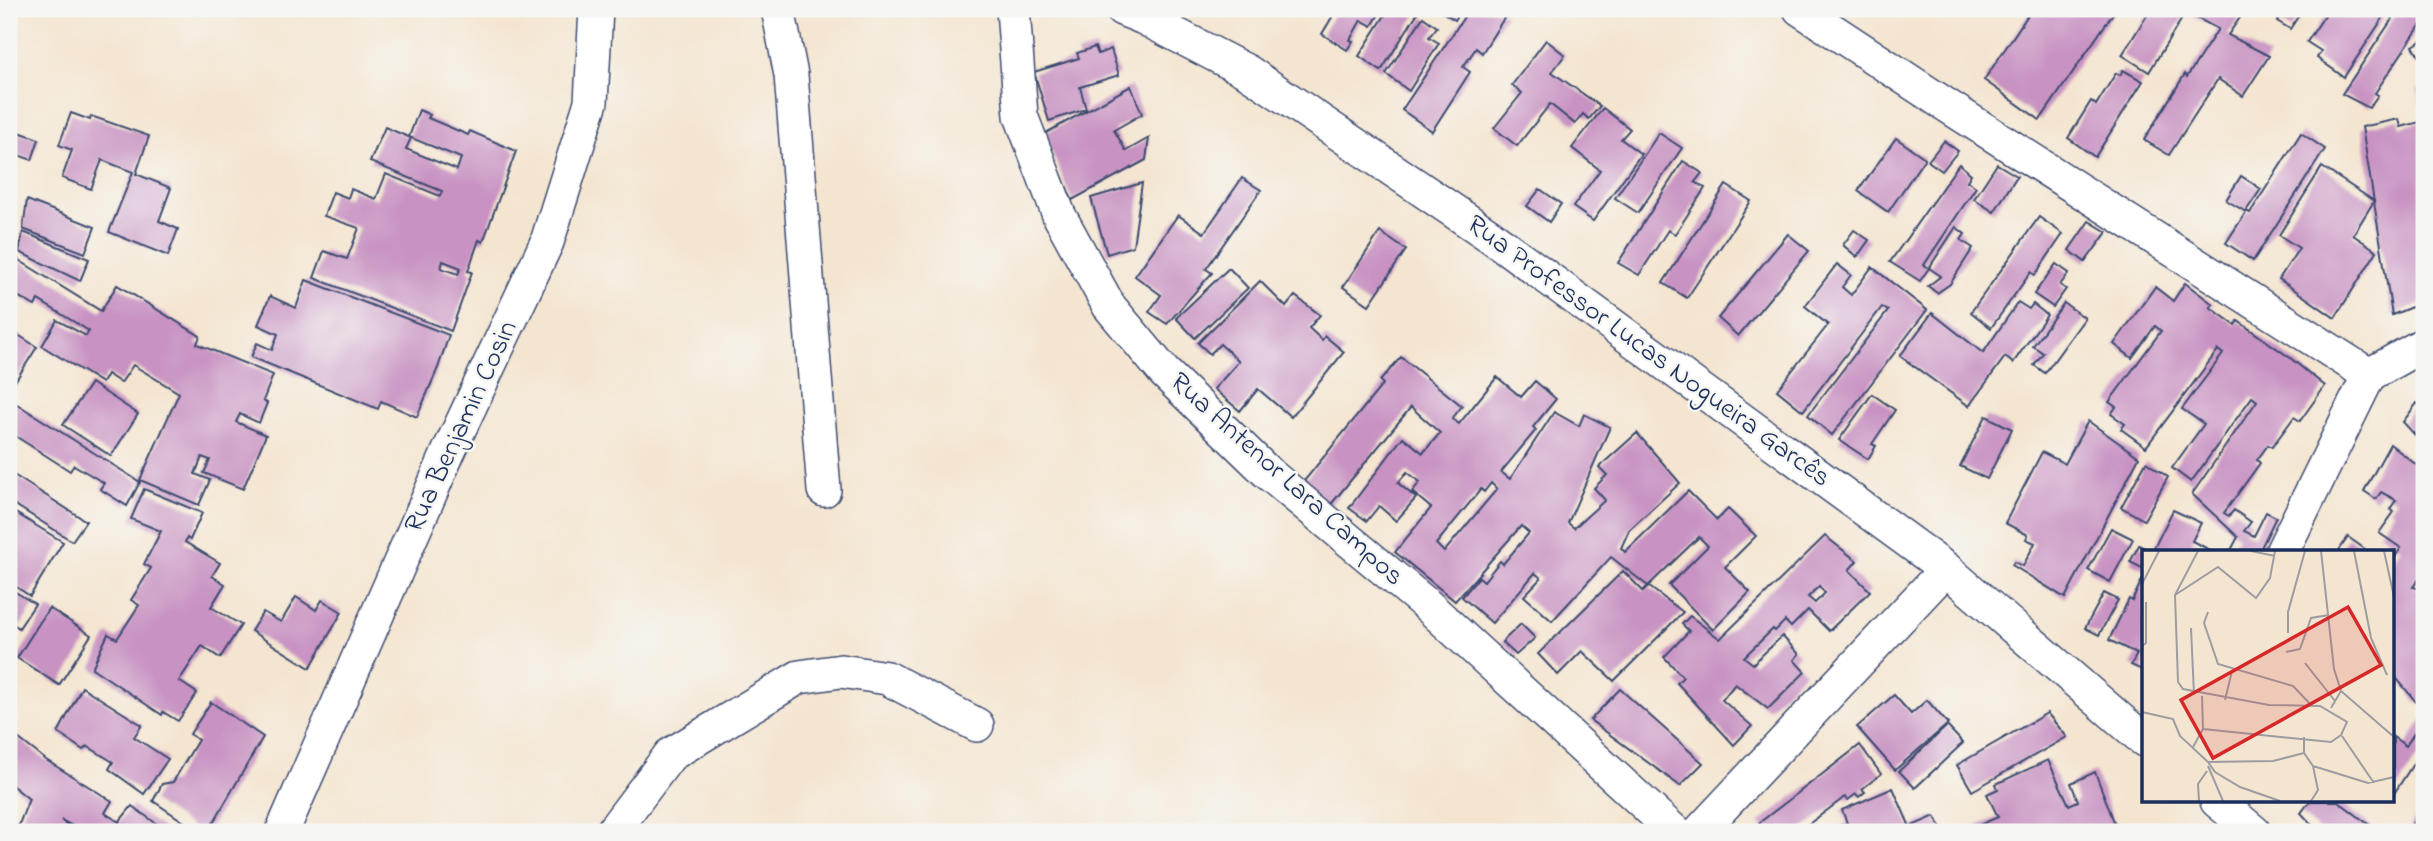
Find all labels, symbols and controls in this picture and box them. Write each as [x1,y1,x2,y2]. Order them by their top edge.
street label: Rua Professor Lucas Nogueira Garcês [1457,206,1839,498]
street label: Rua Benjamin Cosin [395,314,529,540]
street label: Rua Antenor Lara Campos [1160,363,1412,597]
inset map [2142,550,2394,802]

